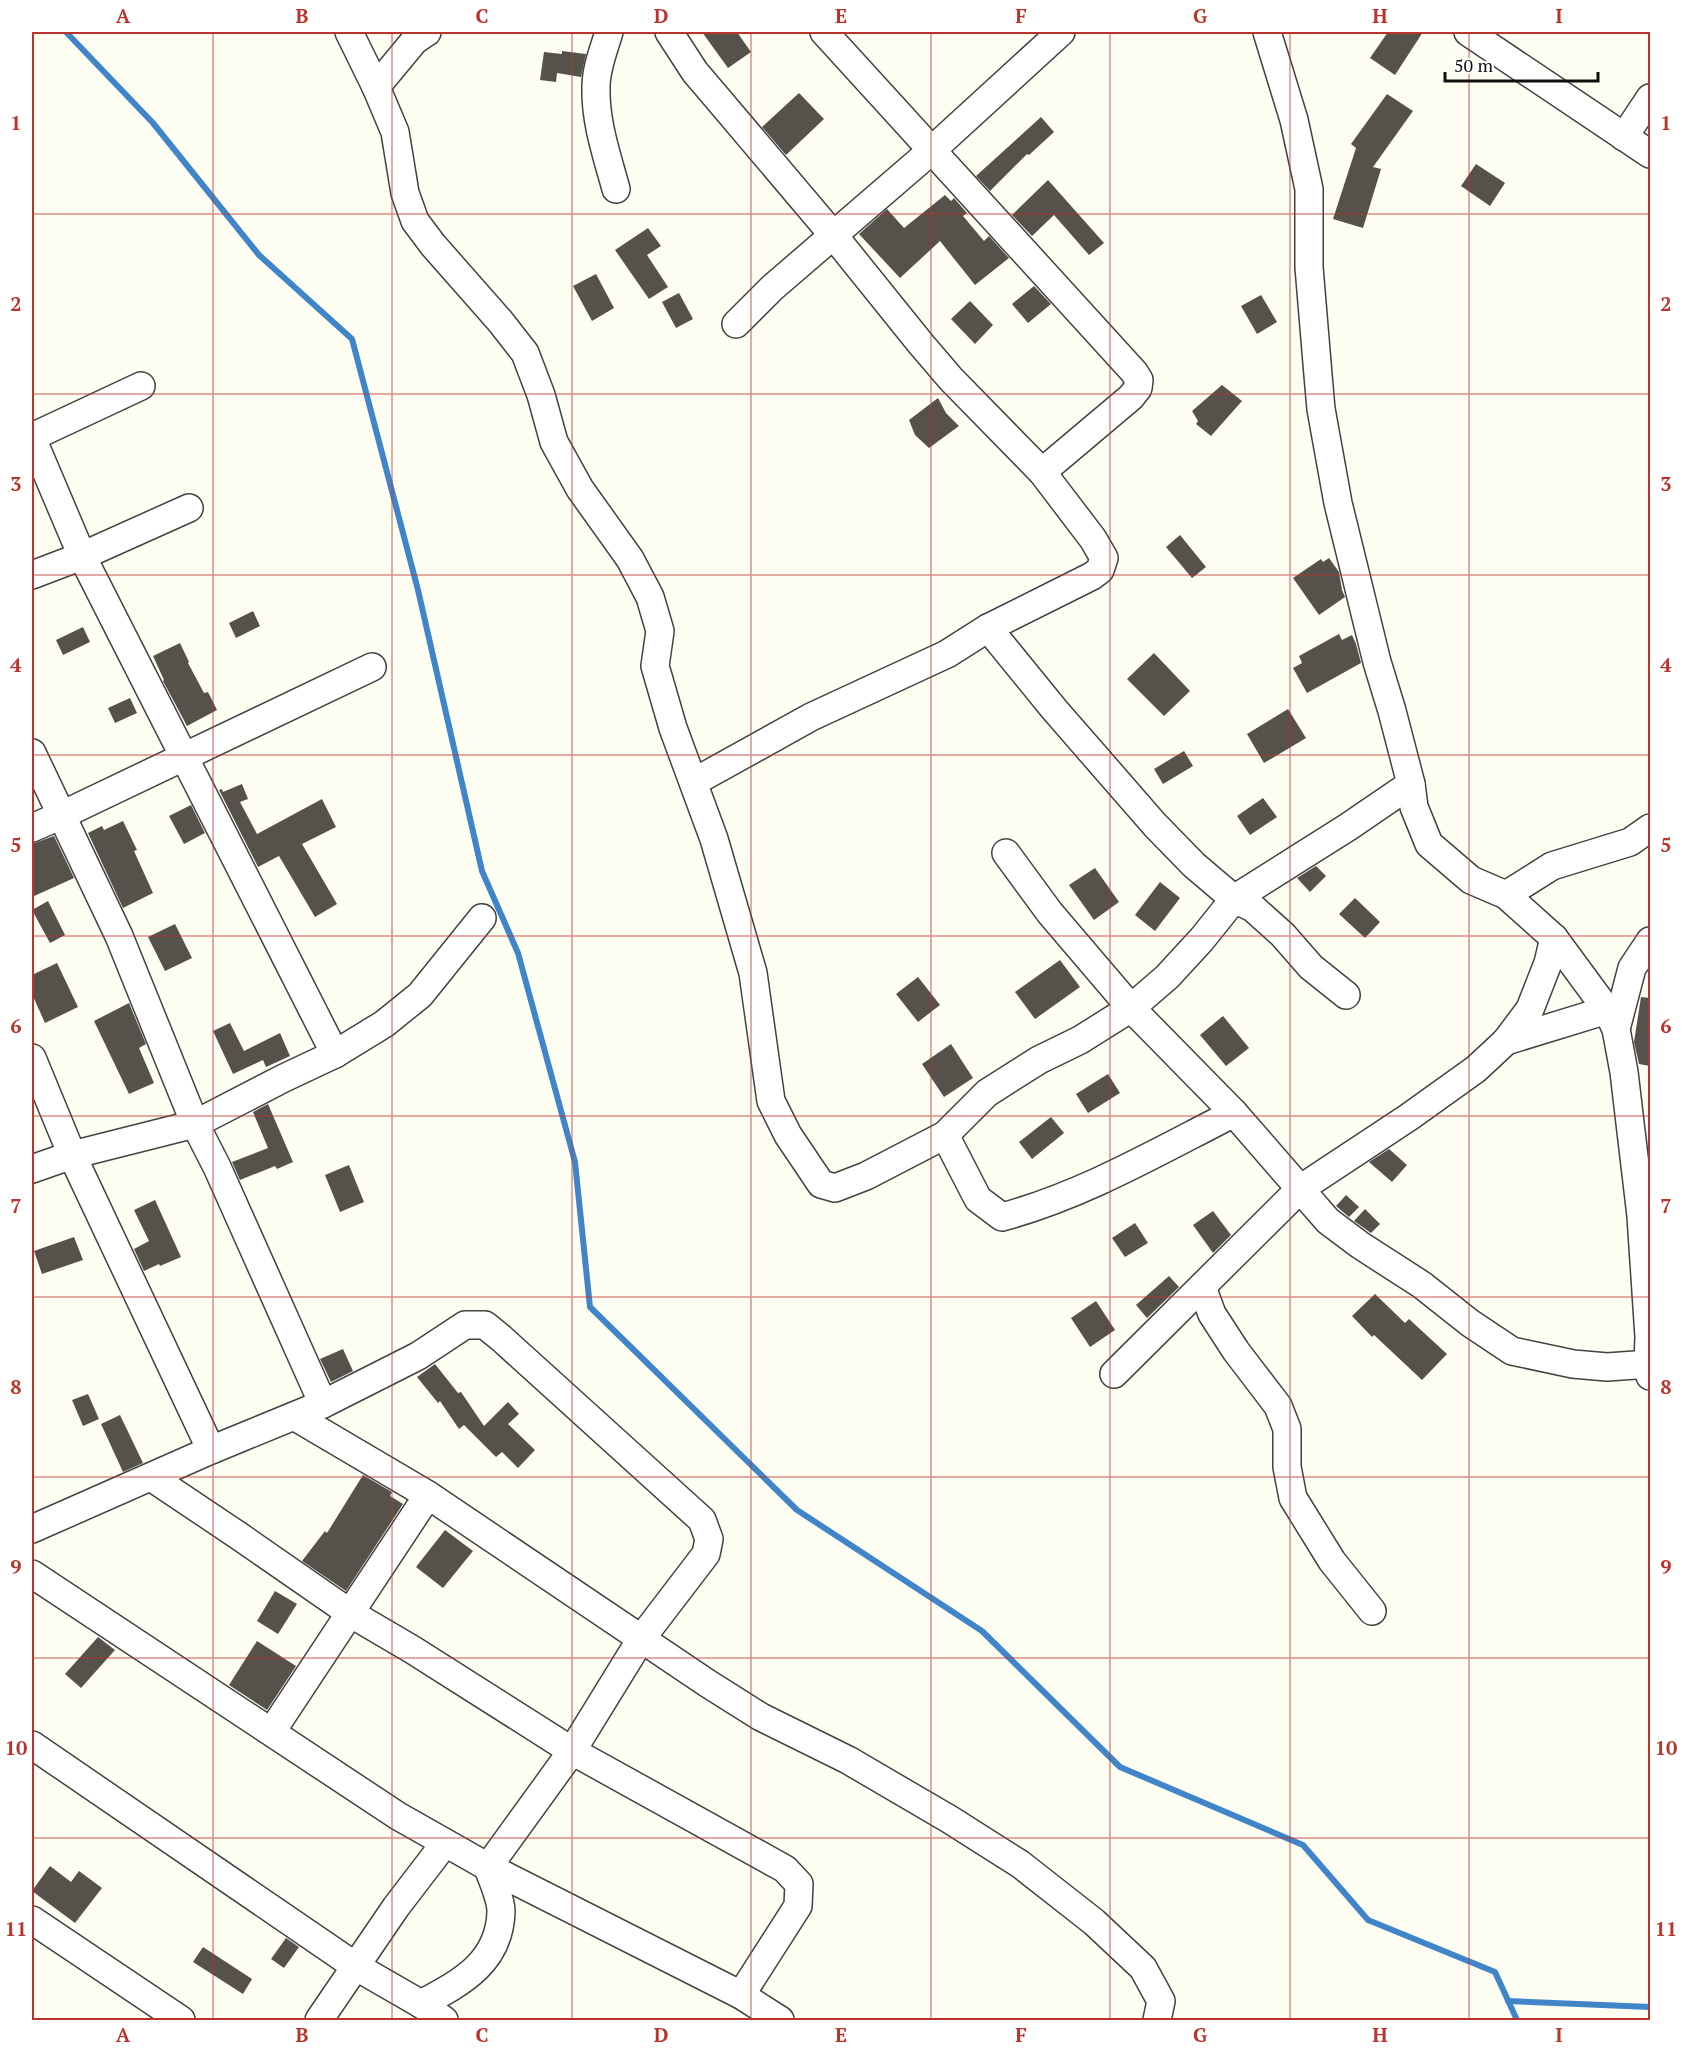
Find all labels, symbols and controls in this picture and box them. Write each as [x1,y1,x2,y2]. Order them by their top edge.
text: A [116,2,131,29]
text: B [296,2,309,29]
text: C [475,2,489,29]
text: D [654,2,668,29]
text: E [835,2,847,29]
text: F [1015,2,1027,29]
text: G [1193,2,1207,29]
text: H [1372,2,1388,29]
text: I [1555,2,1563,29]
scale bar [1445,45,1598,83]
text: 50 m [1454,53,1494,77]
text: 1 [10,109,22,136]
text: 1 [1660,109,1672,136]
text: 2 [10,290,22,317]
text: 2 [1660,290,1672,317]
text: 3 [10,470,22,497]
text: 3 [1660,470,1672,497]
text: 4 [10,651,22,678]
text: 4 [1660,651,1672,678]
text: 5 [10,831,22,858]
text: 5 [1660,831,1672,858]
text: 6 [10,1012,22,1039]
text: 6 [1660,1012,1672,1039]
text: 7 [10,1192,22,1219]
text: 7 [1660,1192,1672,1219]
text: 8 [10,1373,22,1400]
text: 8 [1660,1373,1672,1400]
text: 9 [10,1553,22,1580]
text: 9 [1660,1553,1672,1580]
text: 10 [5,1734,27,1761]
text: 10 [1655,1734,1677,1761]
text: 11 [5,1915,27,1942]
text: 11 [1655,1915,1677,1942]
text: A [116,2021,131,2048]
text: B [296,2021,309,2048]
text: C [475,2021,489,2048]
text: D [654,2021,668,2048]
text: E [835,2021,847,2048]
text: F [1015,2021,1027,2048]
text: G [1193,2021,1207,2048]
text: H [1372,2021,1388,2048]
text: I [1555,2021,1563,2048]

